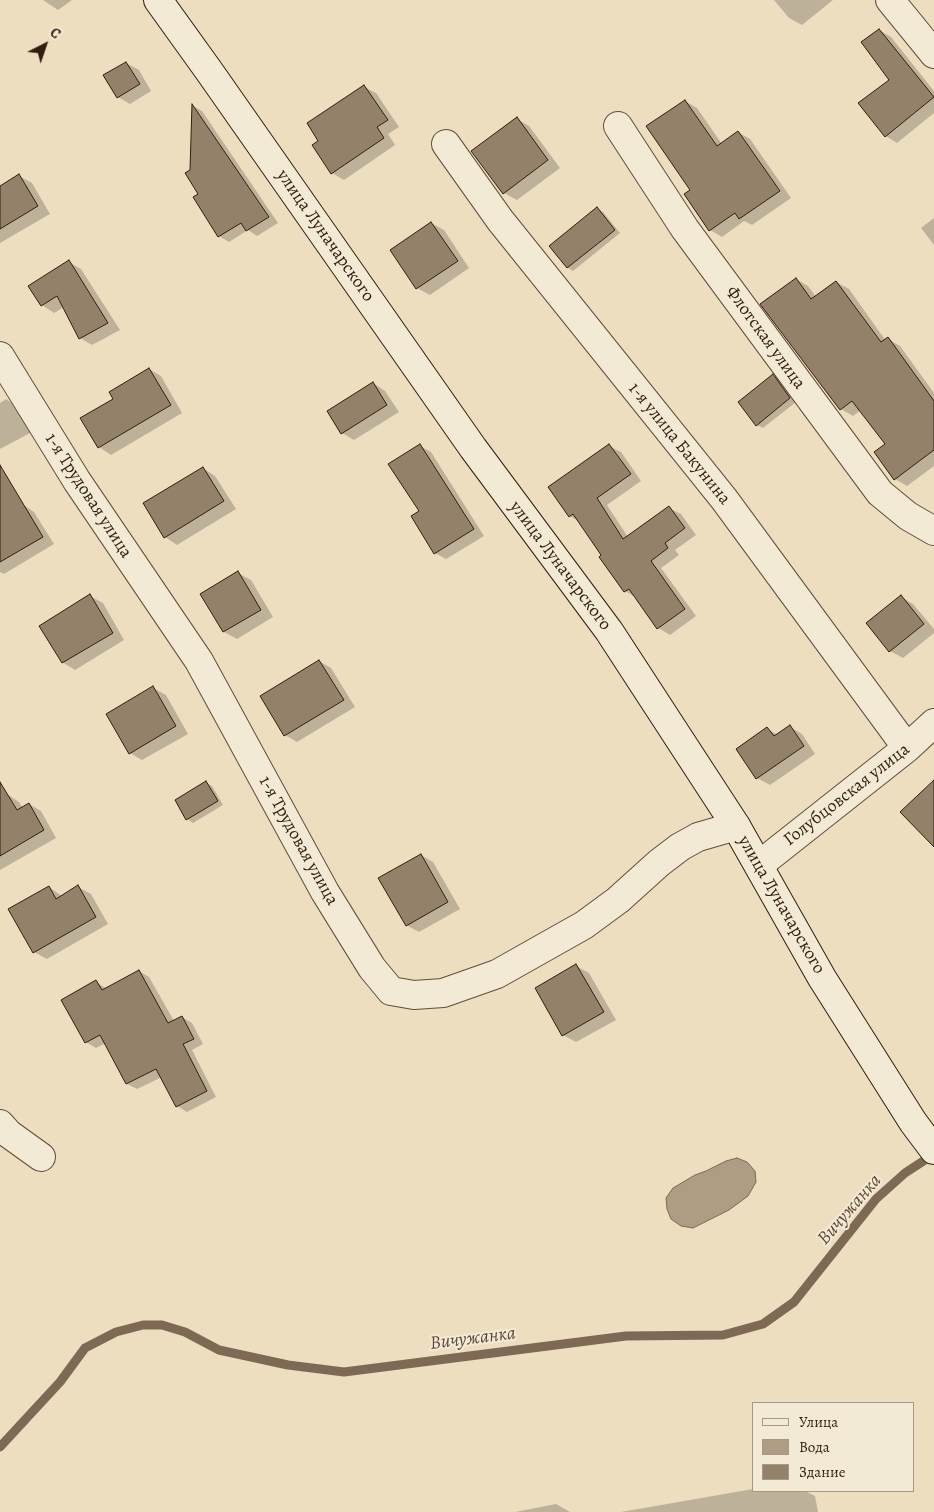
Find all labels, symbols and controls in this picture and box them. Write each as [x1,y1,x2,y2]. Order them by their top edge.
north arrow [20,20,70,70]
text: С [46,23,65,43]
street label: улица Луначарского [271,166,379,306]
street label: Флотская улица [720,282,810,394]
street label: 1-я улица Бакунина [623,379,735,509]
street label: 1-я Трудовая улица [40,430,136,562]
street label: улица Луначарского [504,497,616,635]
street label: Голубцовская улица [780,739,914,851]
street label: 1-я Трудовая улица [254,773,342,909]
street label: улица Луначарского [733,832,829,978]
water label: Вичужанка [813,1170,887,1250]
water label: Вичужанка [429,1322,517,1356]
legend [752,1402,914,1492]
text: Улица [799,1412,838,1432]
text: Вода [799,1437,830,1457]
text: Здание [799,1462,846,1482]

